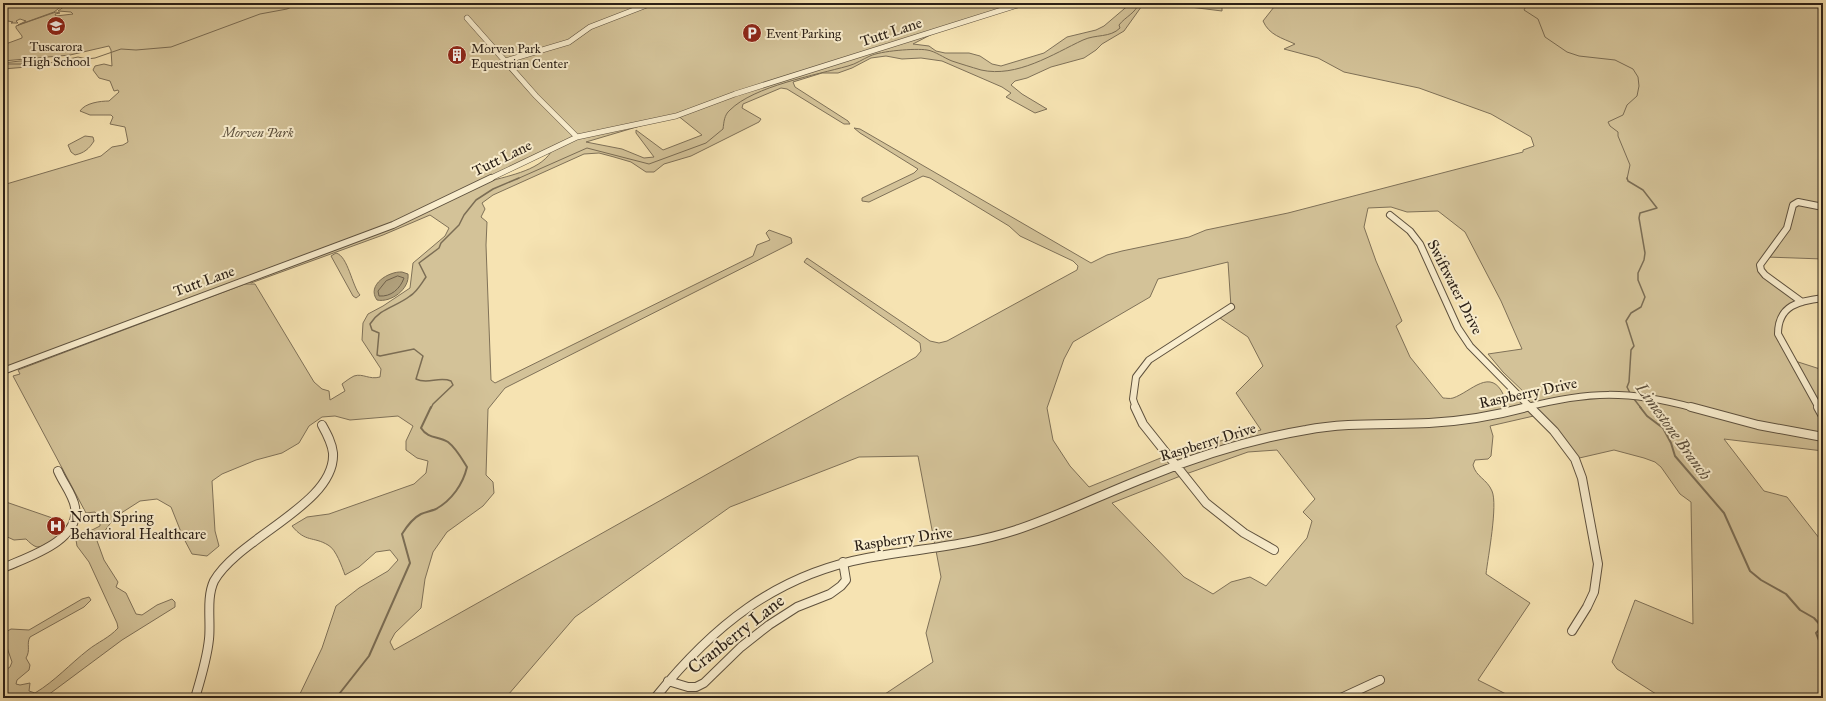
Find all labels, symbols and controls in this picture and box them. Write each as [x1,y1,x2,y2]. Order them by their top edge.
street label: Tutt Lane [858,14,924,50]
school or university icon: Tuscarora High School [45,15,67,37]
parking icon: Event Parking [741,22,763,44]
place label: Event Parking [766,26,842,42]
place label: Tuscarora High School [22,39,90,70]
place label: Morven Park Equestrian Center [471,41,568,72]
building icon: Morven Park Equestrian Center [446,44,468,66]
park label: Morven Park [220,125,294,141]
street label: Tutt Lane [469,136,535,180]
street label: Swiftwater Drive [1423,237,1487,337]
street label: Tutt Lane [171,262,237,300]
street label: Raspberry Drive [1477,374,1579,412]
water label: Limestone Branch [1632,378,1715,484]
street label: Raspberry Drive [1158,419,1258,465]
place label: North Spring Behavioral Healthcare [70,508,206,543]
hospital icon: North Spring Behavioral Healthcare [45,515,67,537]
street label: Raspberry Drive [852,523,954,555]
street label: Cranberry Lane [683,589,789,679]

